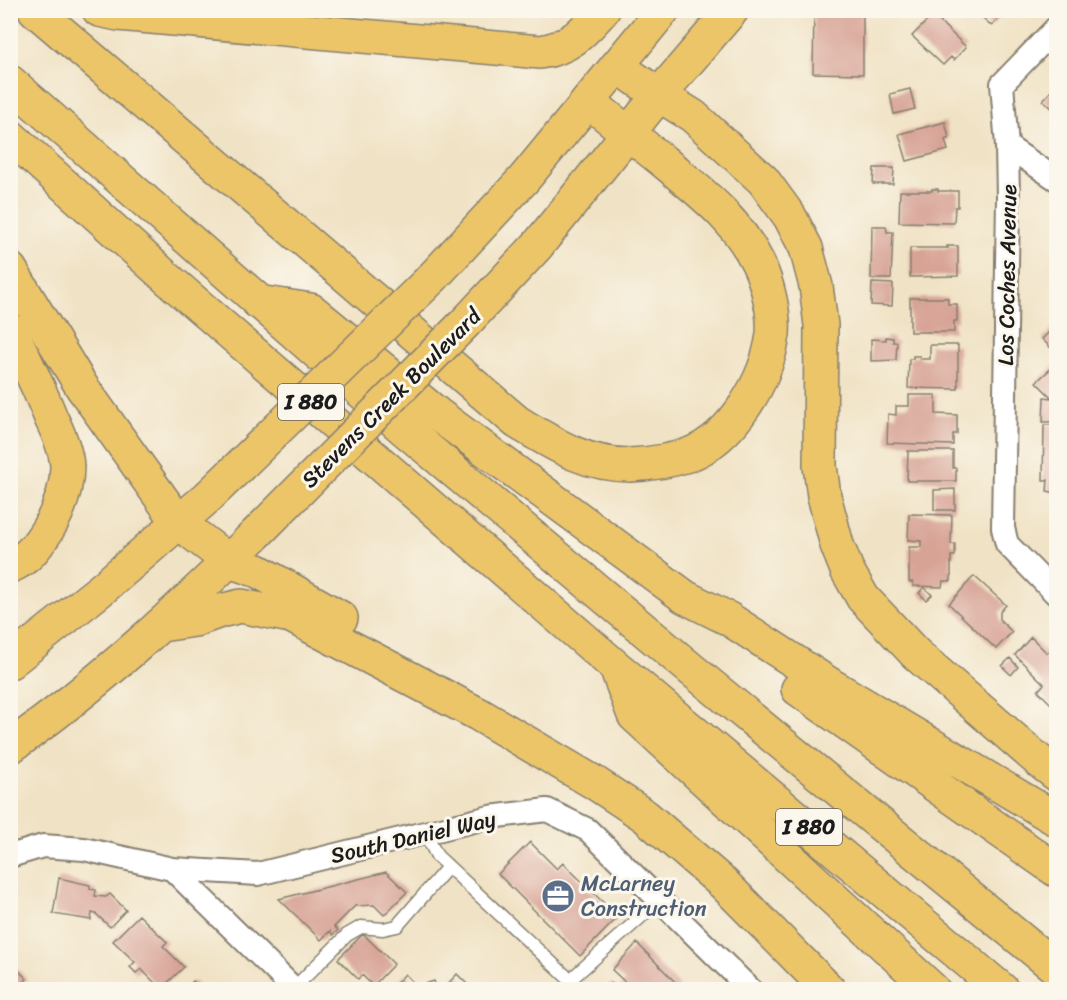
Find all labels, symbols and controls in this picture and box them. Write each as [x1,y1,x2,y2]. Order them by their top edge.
street label: Los Coches Avenue [986,184,1028,366]
street label: Stevens Creek Boulevard [291,297,492,498]
road number: I 880 [278,384,344,420]
street label: South Daniel Way [326,799,500,875]
road number: I 880 [776,809,842,845]
place label: McLarney Construction [581,864,707,928]
office icon: McLarney Construction [540,878,576,914]

